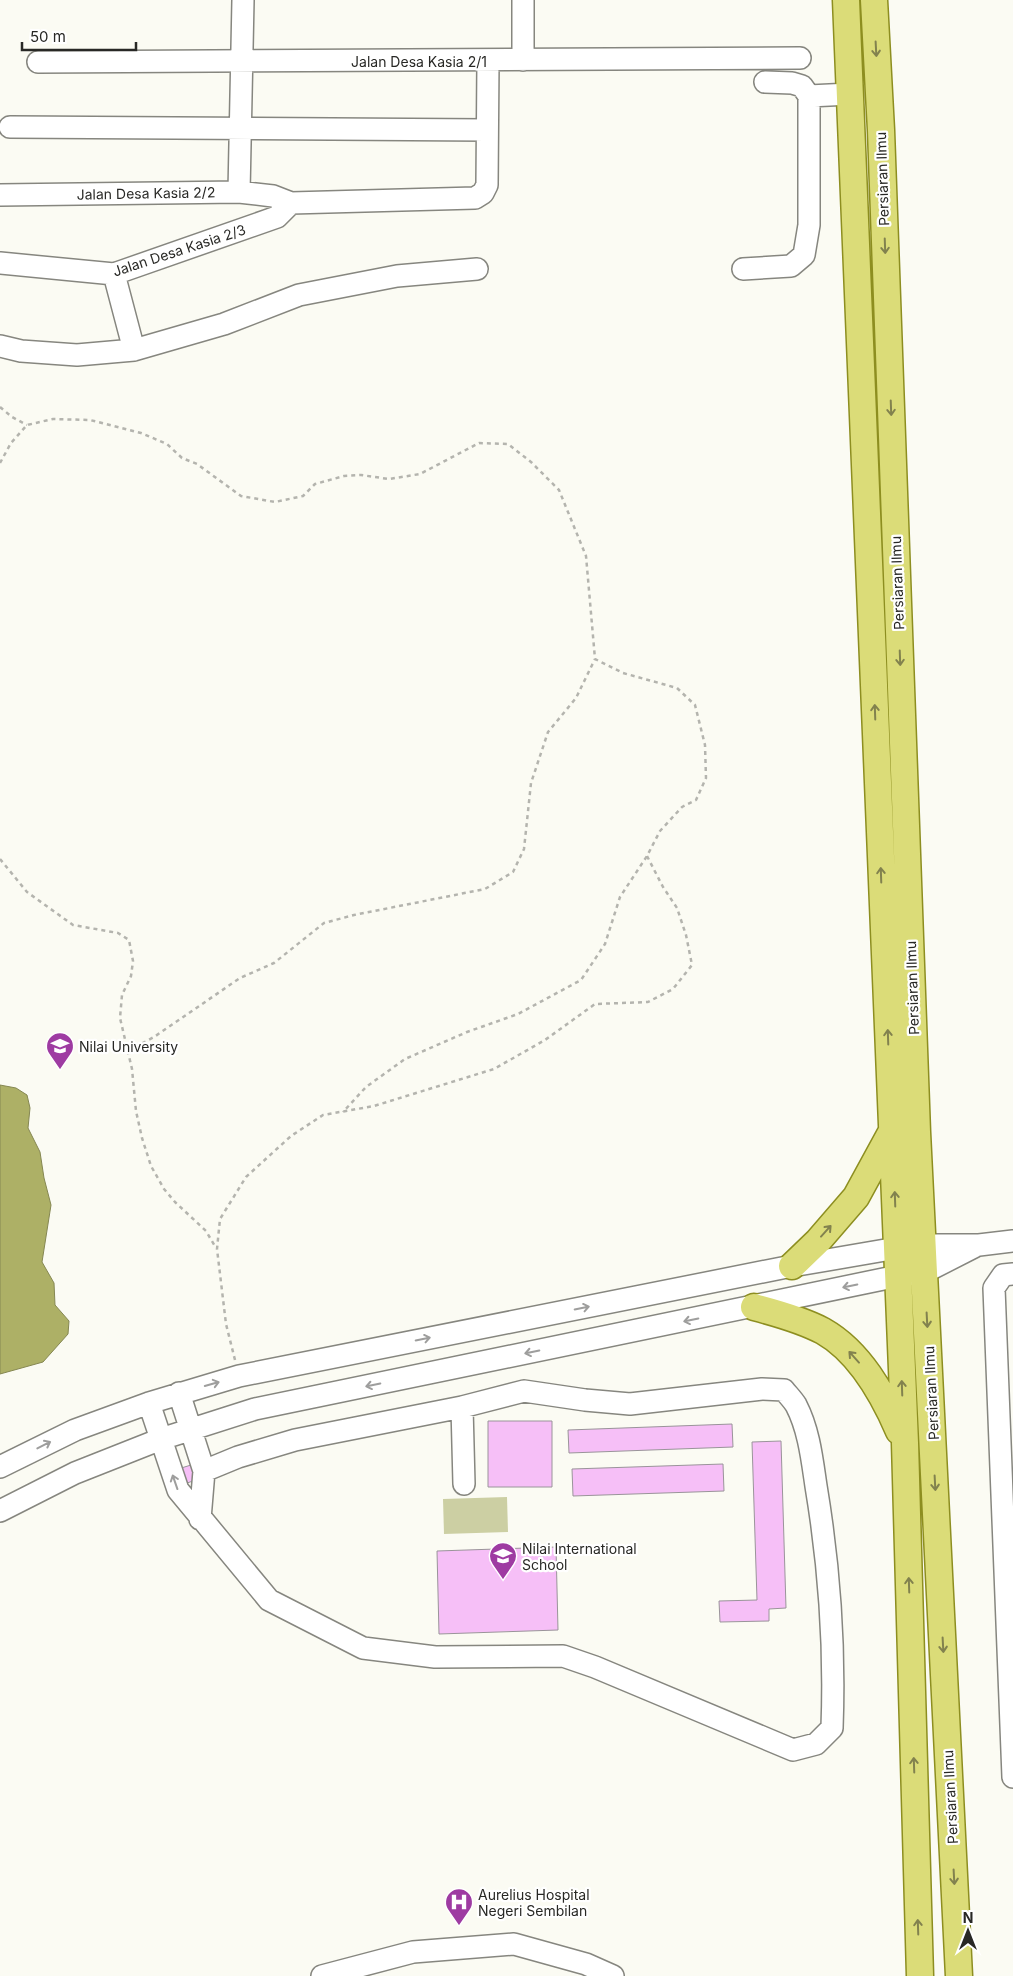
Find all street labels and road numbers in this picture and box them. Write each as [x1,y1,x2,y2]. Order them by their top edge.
street label: Jalan Desa Kasia 2/1 [351,53,487,70]
street label: Persiaran Ilmu [872,132,892,226]
street label: Jalan Desa Kasia 2/2 [76,183,216,203]
street label: Jalan Desa Kasia 2/3 [110,220,248,280]
street label: Persiaran Ilmu [887,536,907,630]
street label: Persiaran Ilmu [902,941,922,1035]
street label: Persiaran Ilmu [920,1346,942,1440]
street label: Persiaran Ilmu [939,1750,961,1844]

